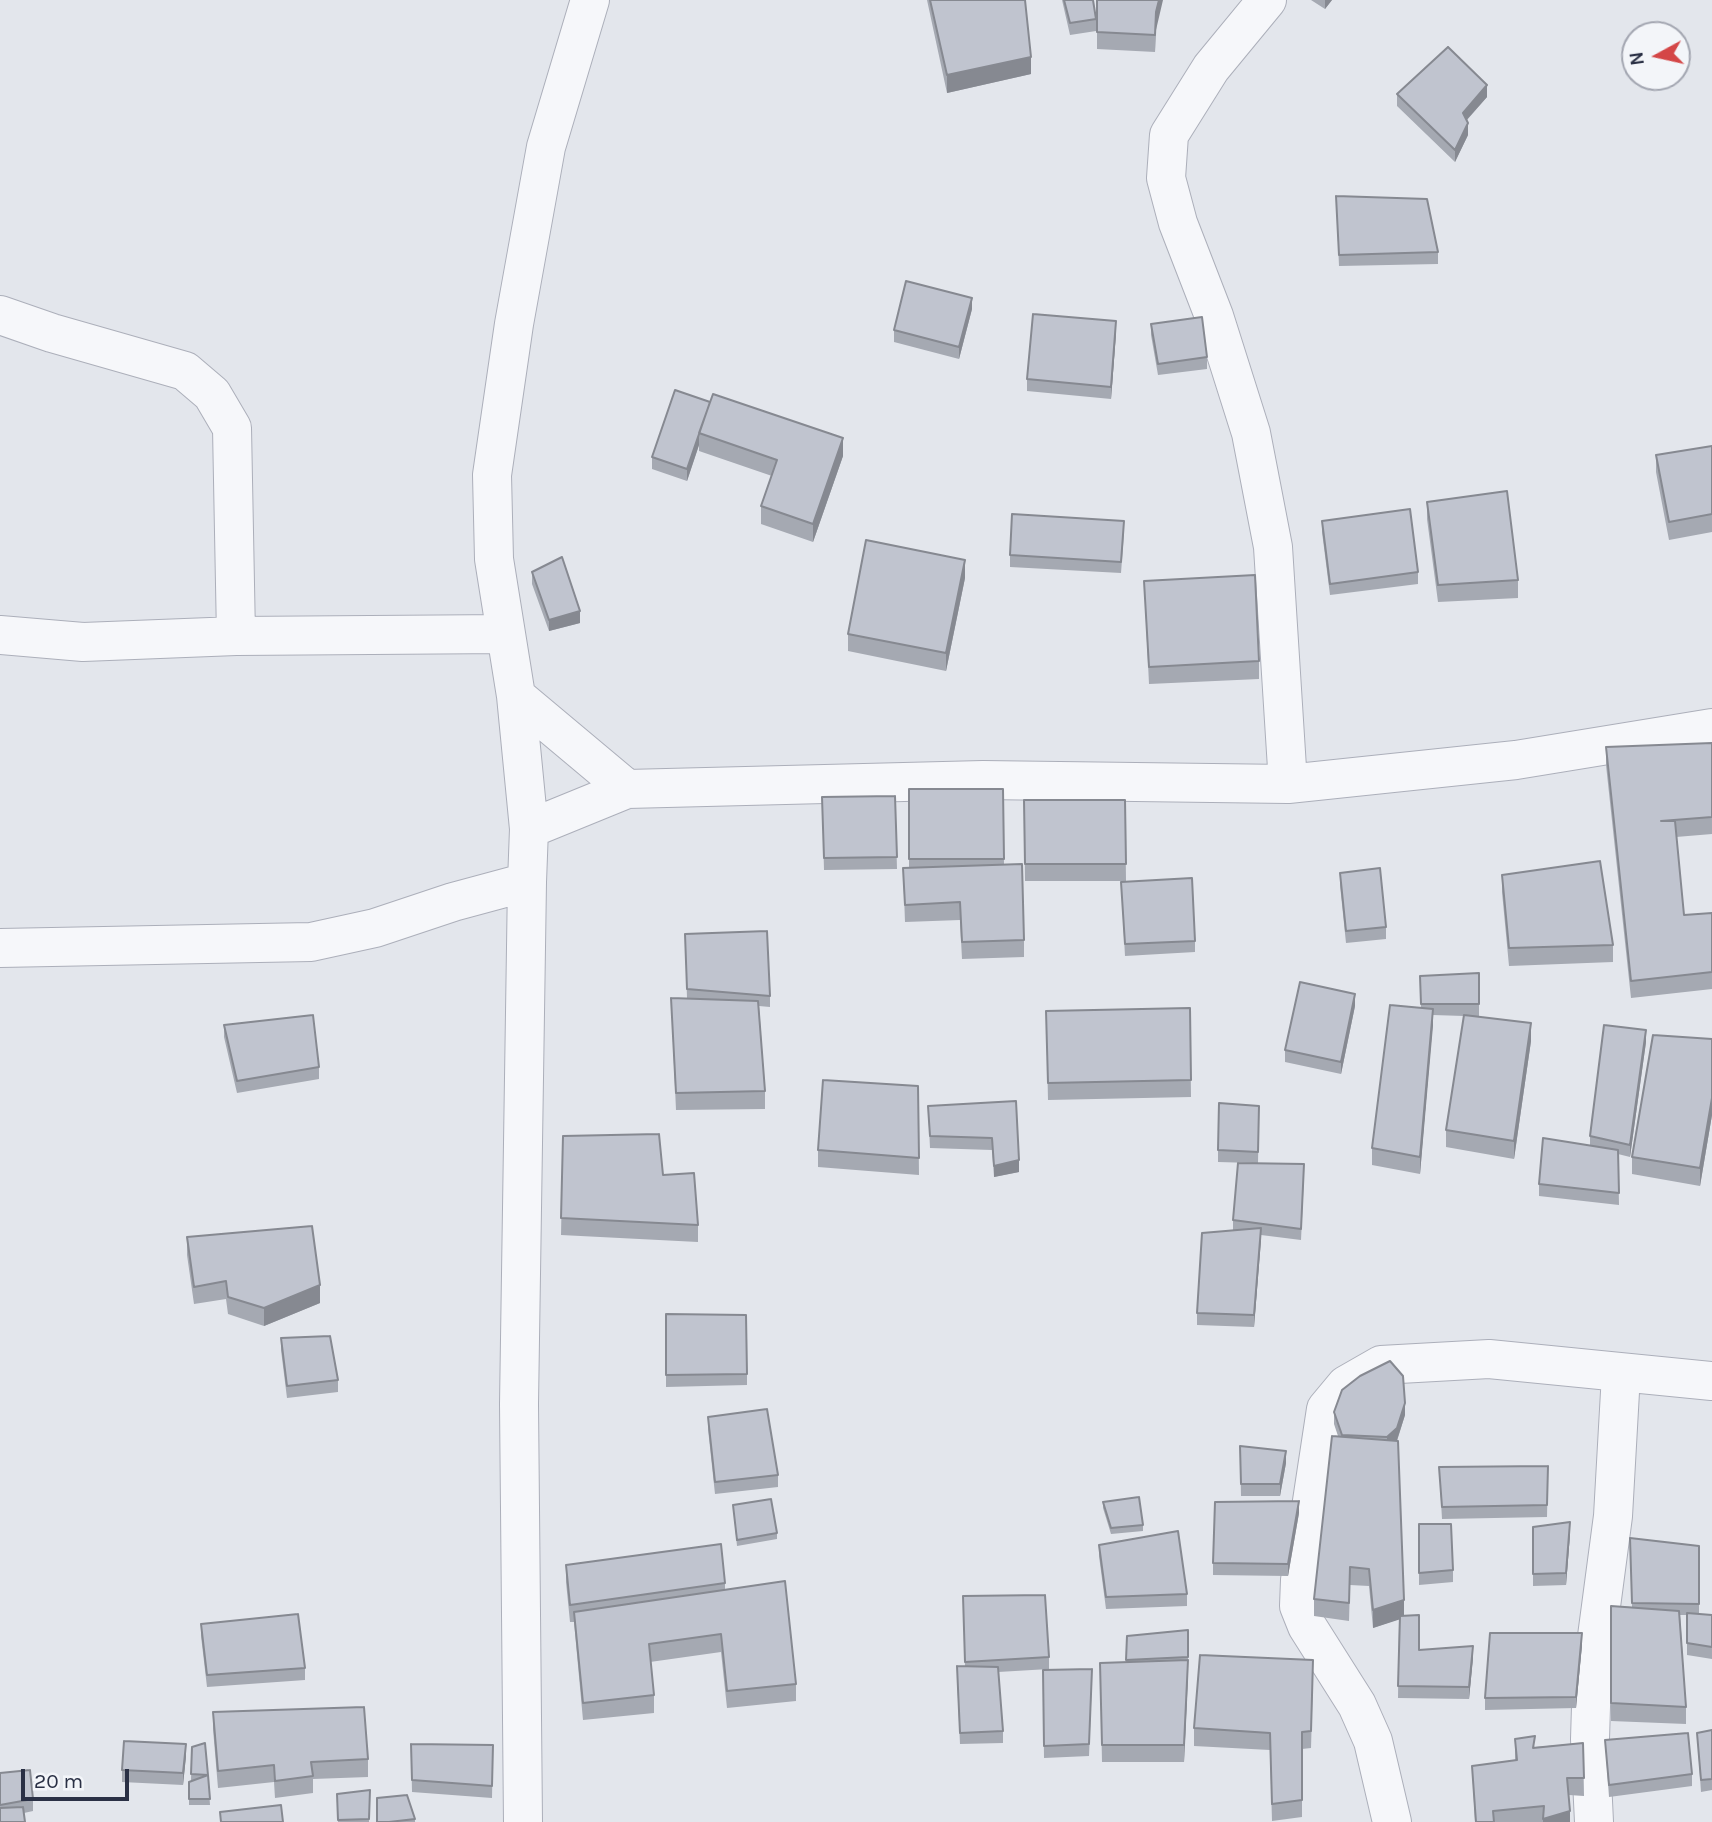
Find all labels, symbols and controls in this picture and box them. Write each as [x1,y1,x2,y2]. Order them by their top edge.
north arrow [1621,21,1691,91]
text: N [1625,50,1649,67]
scale bar [24,1756,133,1800]
text: 20 m [34,1769,83,1793]

